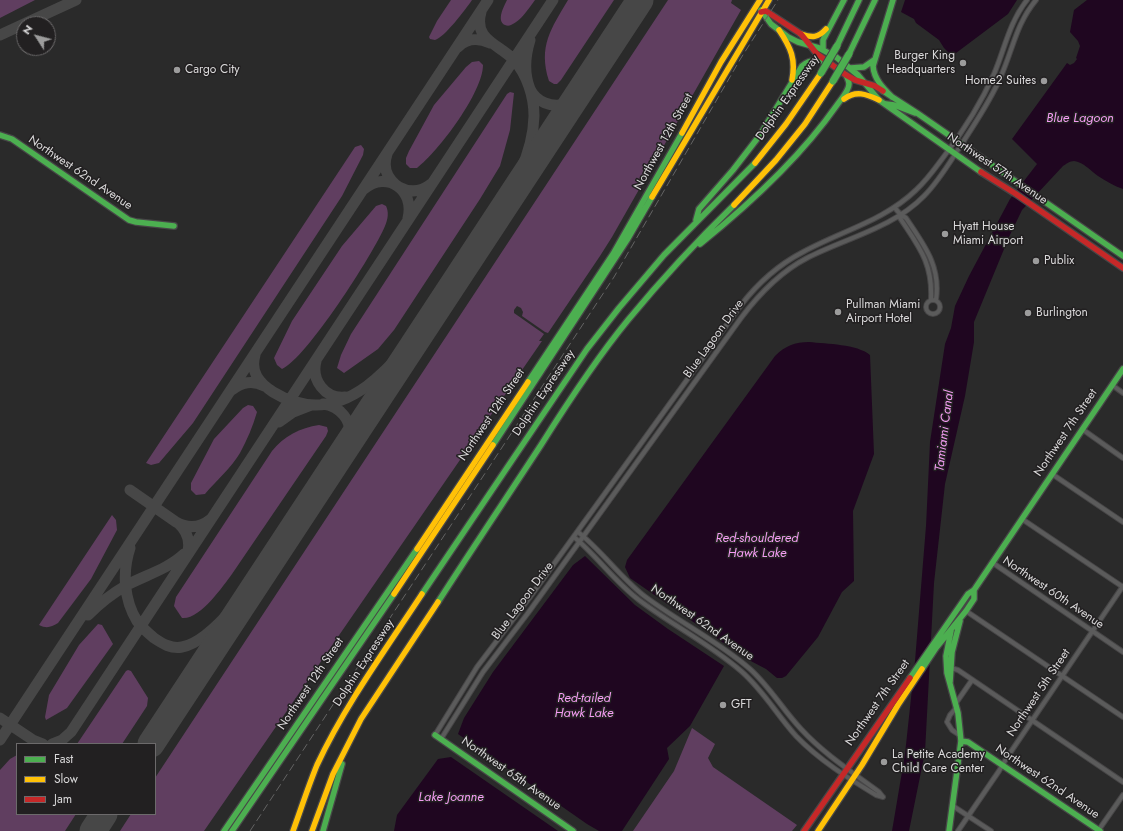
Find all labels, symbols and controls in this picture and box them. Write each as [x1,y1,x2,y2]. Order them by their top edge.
north arrow [16,16,56,56]
text: N [18,21,36,38]
place label: Burger King Headquarters [887,49,955,77]
street label: Dolphin Expressway [753,53,823,143]
marker: Burger King Headquarters [958,58,968,68]
place label: Cargo City [185,63,239,77]
marker: Cargo City [172,65,182,75]
place label: Home2 Suites [965,74,1036,88]
marker: Home2 Suites [1039,76,1049,86]
street label: Northwest 12th Street [631,91,697,193]
water label: Blue Lagoon [1046,111,1114,127]
street label: Northwest 57th Avenue [944,130,1050,208]
street label: Northwest 62nd Avenue [25,133,135,213]
place label: Hyatt House Miami Airport [953,220,1023,248]
marker: Hyatt House Miami Airport [940,229,950,239]
place label: Publix [1044,254,1074,268]
marker: Publix [1031,256,1041,266]
street label: Blue Lagoon Drive [681,297,747,381]
place label: Pullman Miami Airport Hotel [846,298,920,326]
place label: Burlington [1036,306,1088,320]
marker: Pullman Miami Airport Hotel [833,307,843,317]
marker: Burlington [1023,308,1033,318]
street label: Dolphin Expressway [510,347,578,439]
street label: Northwest 12th Street [456,366,528,464]
street label: Northwest 7th Street [1031,387,1101,479]
water label: Tamiami Canal [932,390,958,472]
water label: Red-shouldered Hawk Lake [715,531,799,562]
street label: Northwest 60th Avenue [1000,554,1106,632]
street label: Blue Lagoon Drive [489,559,557,643]
street label: Northwest 62nd Avenue [648,582,756,664]
street label: Dolphin Expressway [330,617,398,709]
street label: Northwest 12th Street [275,635,347,733]
street label: Northwest 5th Street [1004,646,1074,740]
street label: Northwest 7th Street [843,657,913,749]
water label: Red-tailed Hawk Lake [555,691,613,722]
place label: GFT [731,698,752,712]
marker: GFT [718,700,728,710]
street label: Northwest 65th Avenue [458,734,564,814]
street label: Northwest 62nd Avenue [992,742,1102,822]
legend [16,743,156,815]
place label: La Petite Academy Child Care Center [892,748,985,776]
text: Fast [54,750,73,768]
marker: La Petite Academy Child Care Center [879,757,889,767]
text: Slow [54,770,78,788]
text: Jam [54,790,72,808]
water label: Lake Joanne [418,790,484,806]

